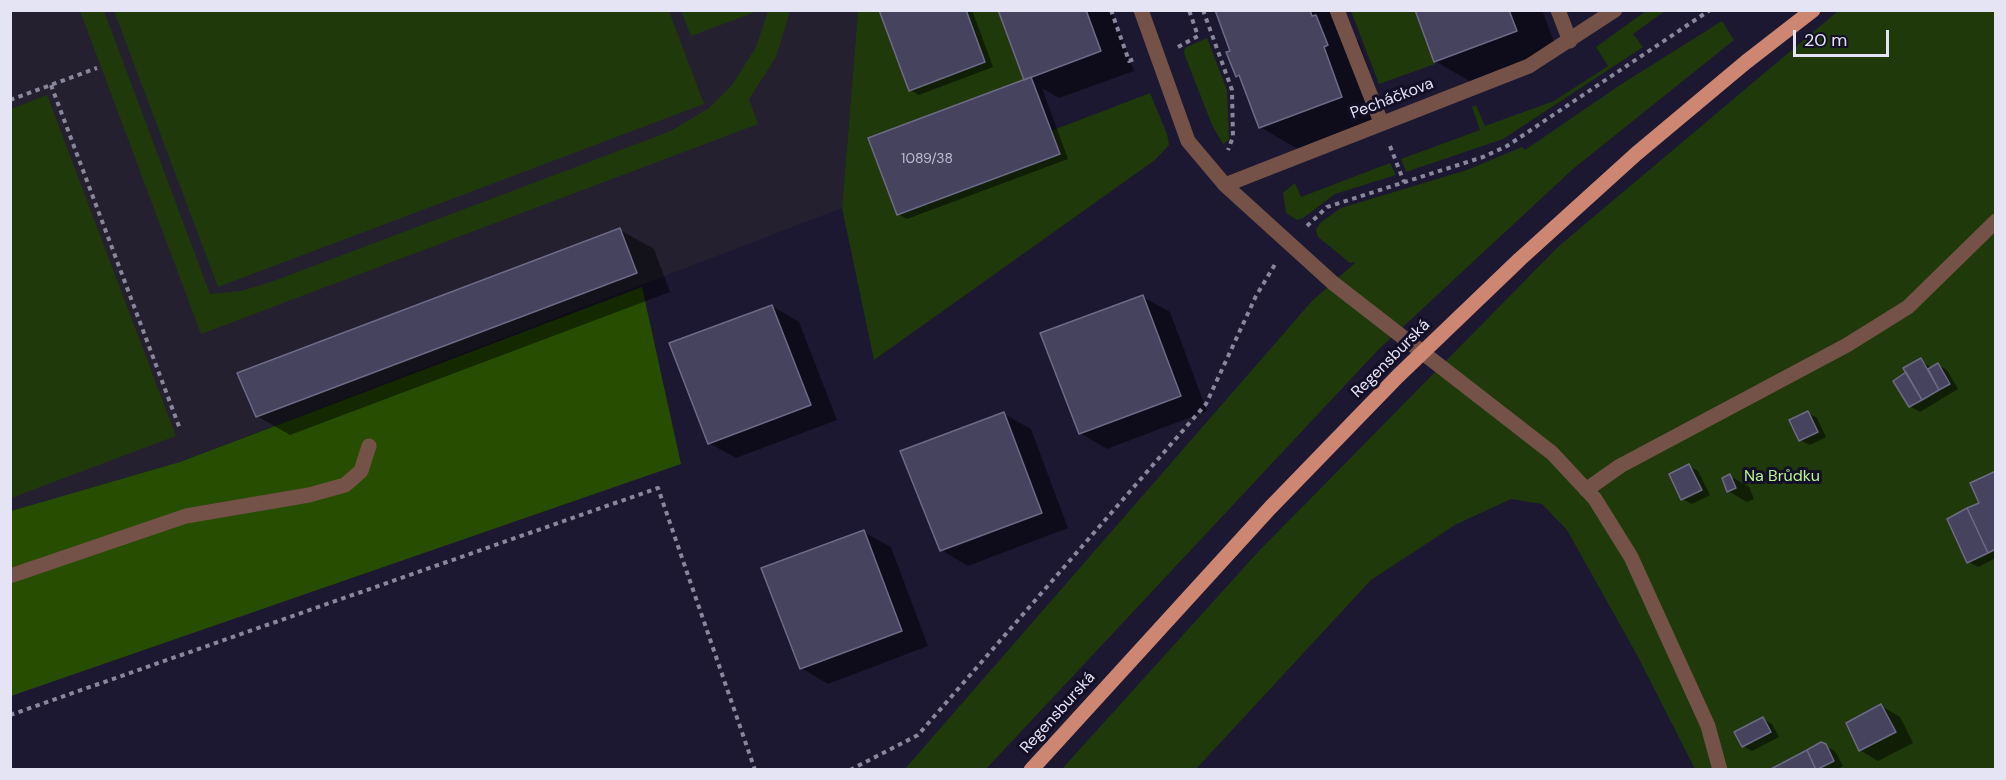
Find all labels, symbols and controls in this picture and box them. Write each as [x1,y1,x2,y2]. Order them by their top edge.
scale bar [1796,18,1892,56]
text: 20 m [1804,28,1847,52]
street label: Pecháčkova [1348,74,1436,124]
house number: 1089/38 [901,151,953,167]
street label: Regensburská [1348,316,1434,402]
park label: Na Brůdku [1744,467,1820,487]
street label: Regensburská [1016,668,1100,758]

